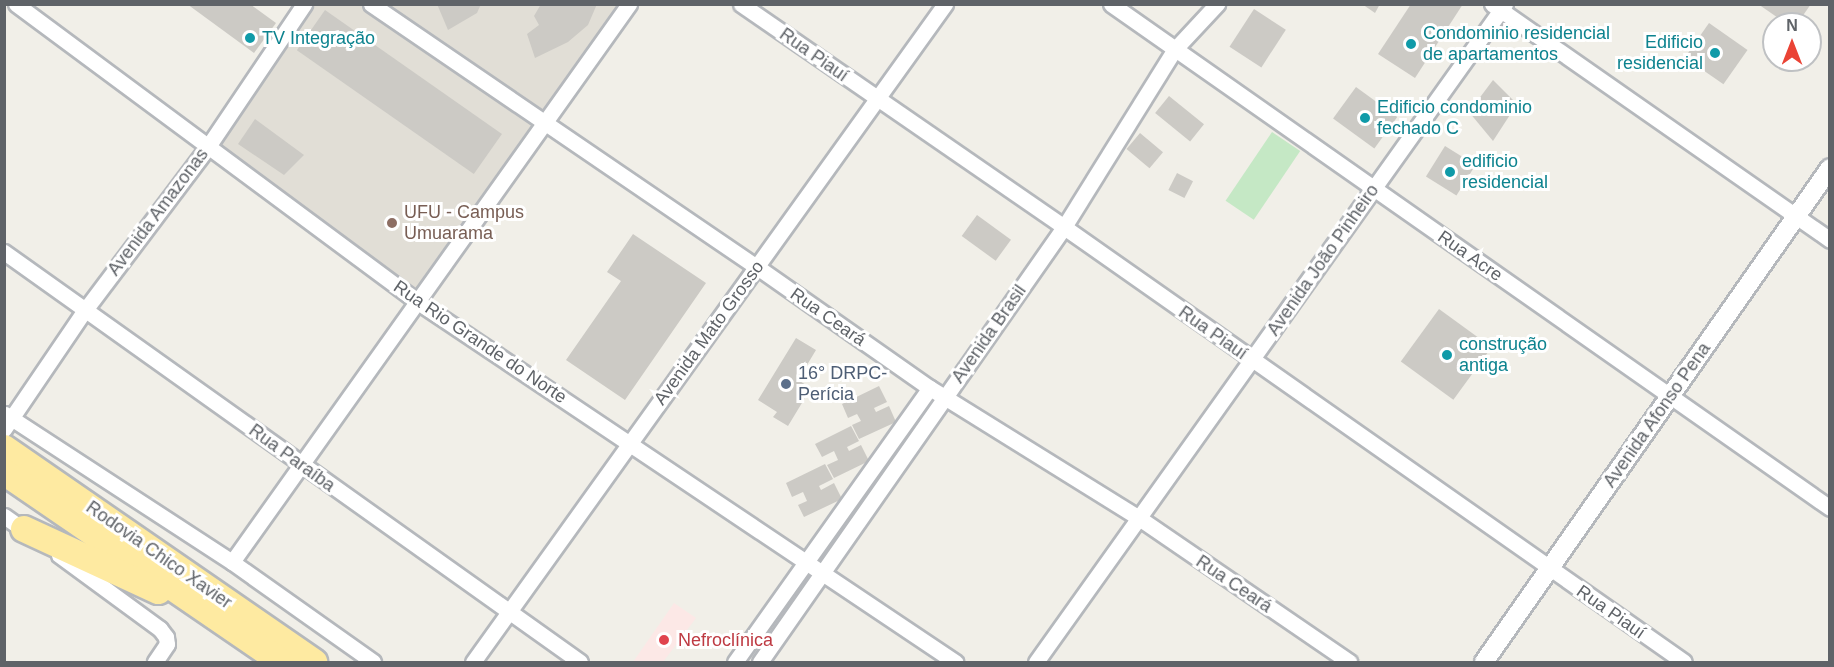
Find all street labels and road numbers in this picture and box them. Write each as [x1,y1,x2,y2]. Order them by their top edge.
street label: Rua Piauí [775,23,853,87]
street label: Avenida Amazonas [103,144,213,280]
street label: Avenida João Pinheiro [1263,180,1383,340]
street label: Rua Acre [1433,226,1507,286]
street label: Avenida Mato Grosso [649,257,769,409]
street label: Rua Rio Grande do Norte [389,276,571,408]
street label: Avenida Brasil [947,281,1031,387]
street label: Rua Ceará [786,283,870,351]
street label: Rua Piauí [1174,301,1252,365]
street label: Avenida Afonso Pena [1599,338,1715,492]
street label: Rua Paraíba [245,420,339,496]
street label: Rodovia Chico Xavier [82,497,236,613]
street label: Rua Ceará [1192,551,1276,617]
street label: Rua Piauí [1572,580,1650,644]

